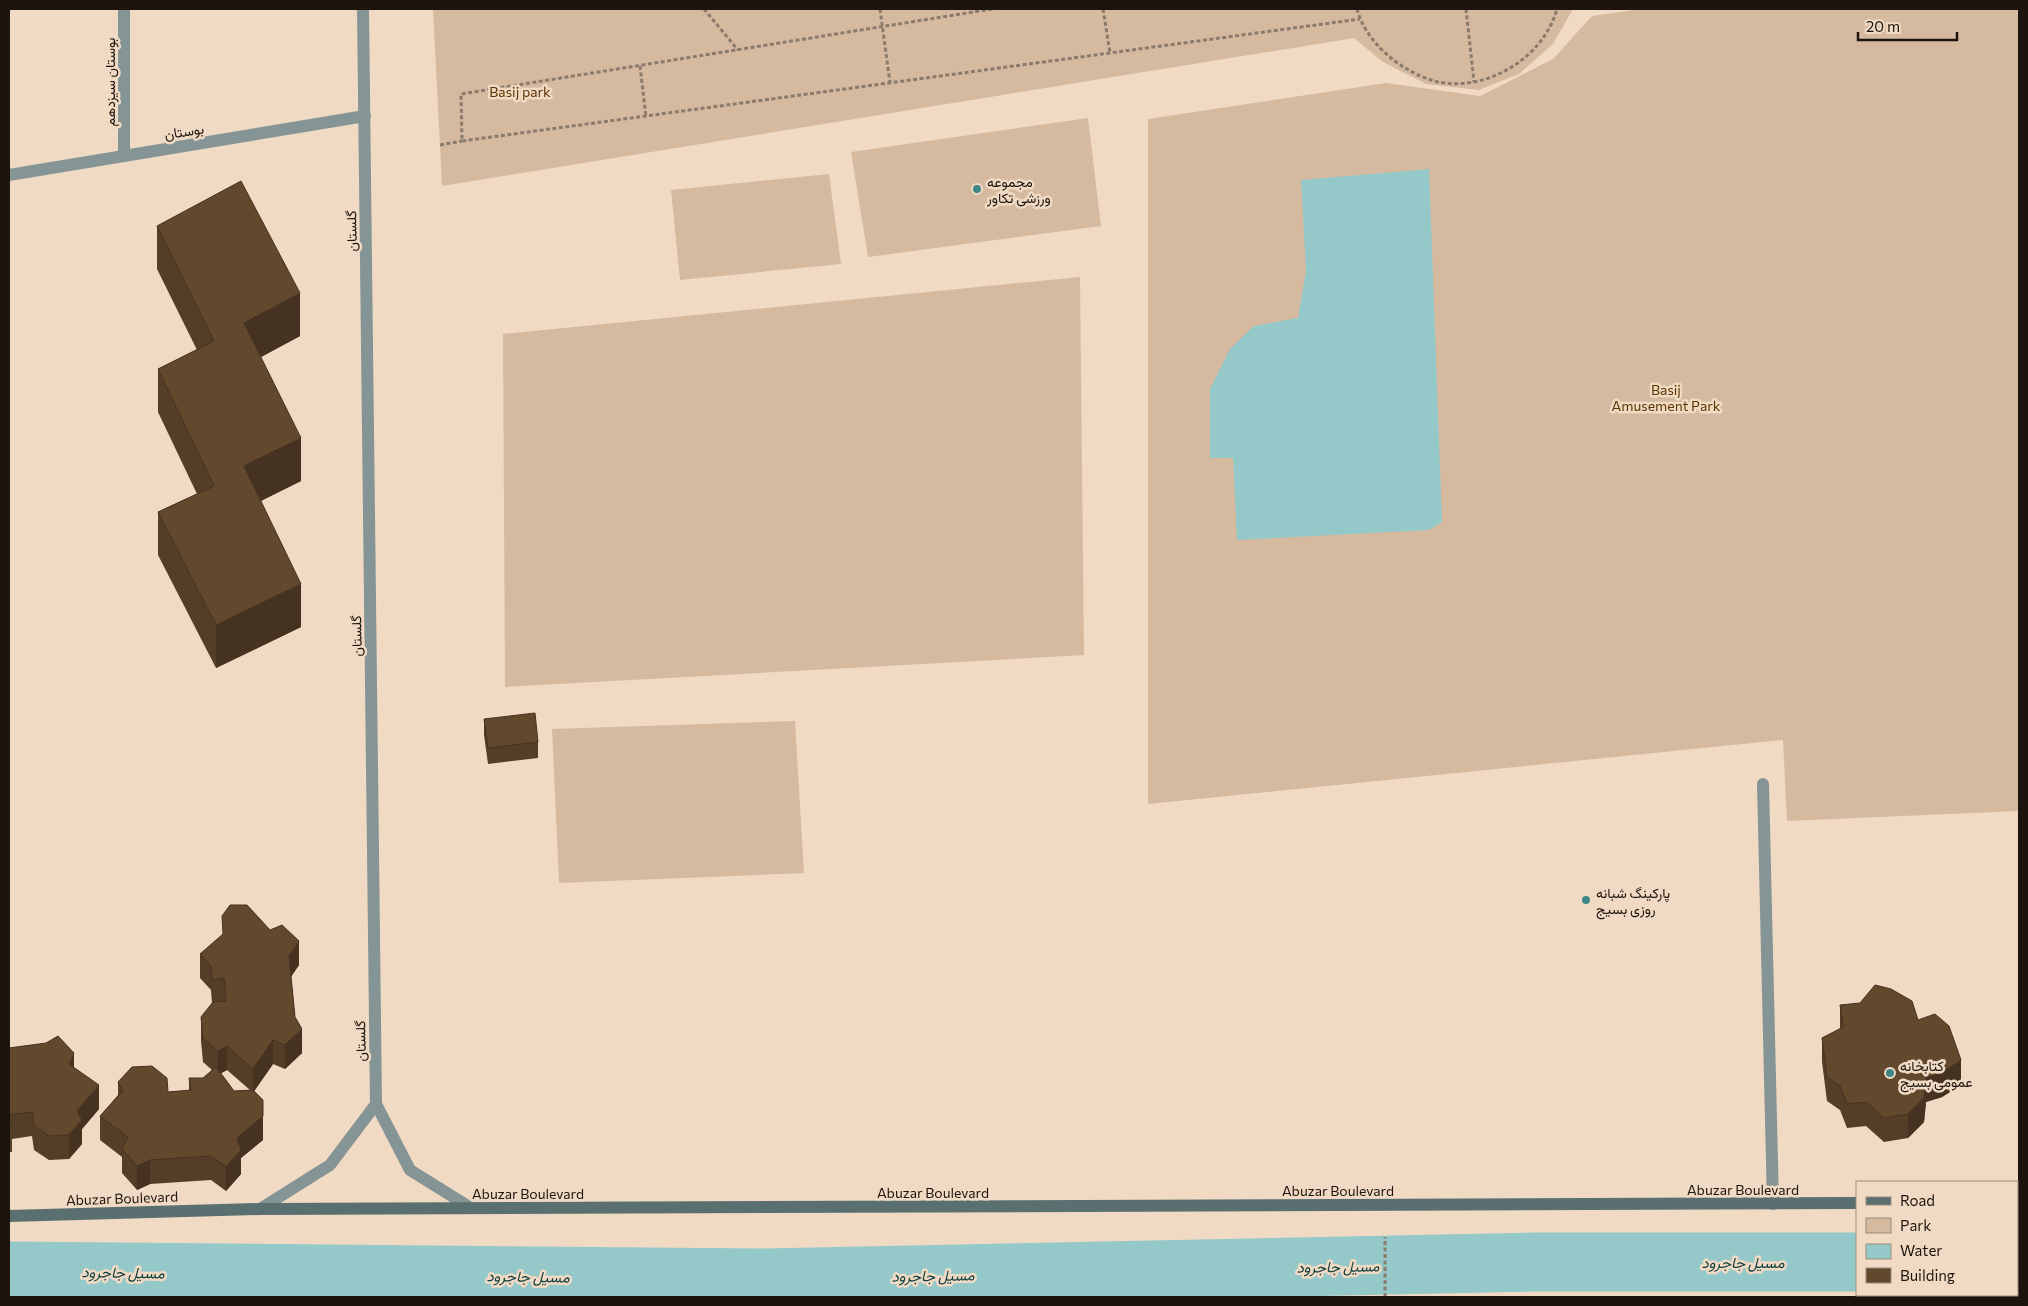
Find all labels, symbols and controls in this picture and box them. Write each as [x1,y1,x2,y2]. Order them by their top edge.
scale bar [1858,10,1957,42]
text: 20 m [1866,17,1900,35]
street label: بوستان سیزدهم [101,38,119,126]
park label: Basij park [489,83,551,100]
street label: بوستان [163,119,205,144]
place label: مجموعه ورزشی تکاور [986,173,1051,207]
marker: مجموعه ورزشی تکاور [971,183,983,195]
street label: گلستان [342,210,361,252]
park label: Basij Amusement Park [1612,381,1721,414]
street label: گلستان [347,615,366,657]
place label: پارکینگ شبانه روزی بسیج [1596,884,1670,920]
marker: پارکینگ شبانه روزی بسیج [1580,894,1592,906]
street label: گلستان [351,1020,370,1062]
place label: کتابخانه عمومی بسیج [1900,1057,1972,1093]
marker: کتابخانه عمومی بسیج [1884,1067,1896,1079]
street label: Abuzar Boulevard [1687,1181,1799,1198]
legend [1856,1181,2018,1296]
street label: Abuzar Boulevard [1282,1182,1394,1199]
street label: Abuzar Boulevard [877,1184,989,1201]
street label: Abuzar Boulevard [472,1185,584,1202]
street label: Abuzar Boulevard [66,1188,178,1208]
text: Road [1900,1191,1935,1209]
text: Park [1900,1216,1931,1234]
text: Water [1900,1241,1942,1259]
water label: مسیل جاجرود [1702,1253,1785,1272]
water label: مسیل جاجرود [1296,1256,1381,1277]
water label: مسیل جاجرود [81,1262,166,1283]
water label: مسیل جاجرود [891,1265,976,1286]
water label: مسیل جاجرود [486,1266,571,1287]
text: Building [1900,1266,1955,1284]

